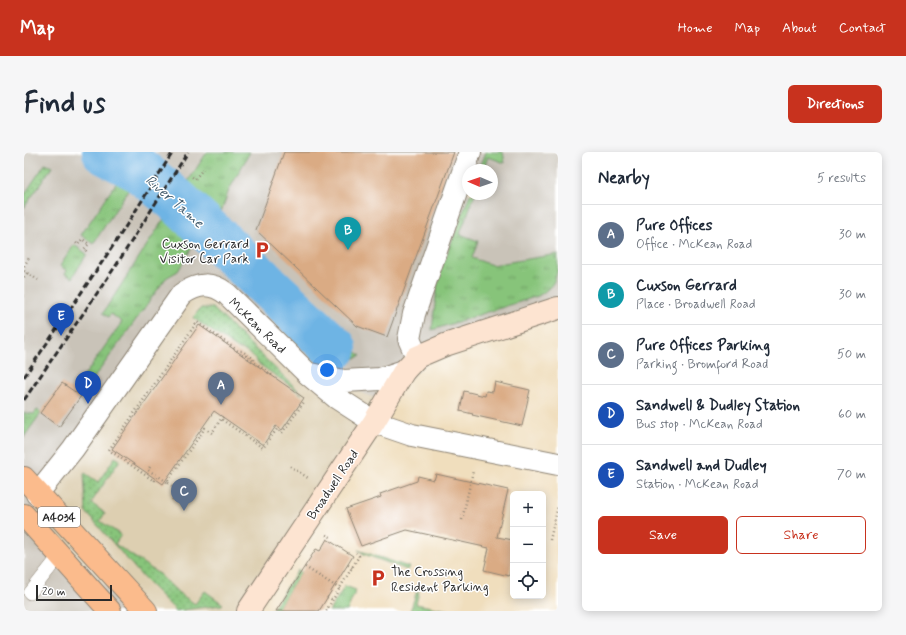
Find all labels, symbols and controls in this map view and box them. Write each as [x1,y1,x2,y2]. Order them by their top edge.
text: Map [20,16,55,41]
text: Home [678,19,712,37]
text: Map [734,19,760,37]
text: About [782,19,817,37]
text: Contact [839,19,886,37]
button: Directions [788,85,882,123]
text: Find us [24,86,105,123]
north arrow [462,164,498,200]
text: Nearby [598,167,650,189]
text: 5 results [817,170,866,187]
water label: River Tame [141,171,208,233]
text: Pure Offices [636,216,712,236]
pin: B [335,217,361,250]
text: A [607,226,615,243]
text: 30 m [839,226,866,243]
place label: Cuxson Gerrard Visitor Car Park [159,236,250,268]
text: Office · McKean Road [636,236,752,253]
parking icon: Cuxson Gerrard Visitor Car Park [252,240,272,260]
text: Cuxson Gerrard [636,276,737,296]
text: B [607,286,615,303]
text: 30 m [839,286,866,303]
street label: McKean Road [225,294,289,358]
text: Place · Broadwell Road [636,296,756,313]
pin: E [48,303,74,336]
text: Pure Offices Parking [636,336,770,356]
text: C [606,346,616,363]
text: 50 m [837,346,866,363]
text: Parking · Bromford Road [636,356,768,373]
your location [317,360,337,380]
pin: D [75,371,101,404]
pin: A [208,372,234,405]
text: Sandwell & Dudley Station [636,396,800,416]
text: D [607,406,615,423]
text: 60 m [838,406,866,423]
text: Bus stop · McKean Road [636,416,763,433]
street label: Broadwell Road [304,447,363,523]
text: Sandwell and Dudley [636,456,767,476]
text: E [607,466,615,483]
text: 70 m [837,466,866,483]
text: Station · McKean Road [636,476,758,493]
pin: C [171,478,197,511]
map controls [510,491,546,599]
button: + [510,491,546,527]
road number: A4034 [38,507,80,527]
button: Save [598,516,728,554]
button: Share [736,516,866,554]
button: − [510,527,546,563]
button: locate [510,563,546,599]
place label: The Crossing Resident Parking [391,564,489,596]
parking icon: The Crossing Resident Parking [368,568,388,588]
scale bar [36,583,112,602]
text: 20 m [42,585,65,599]

